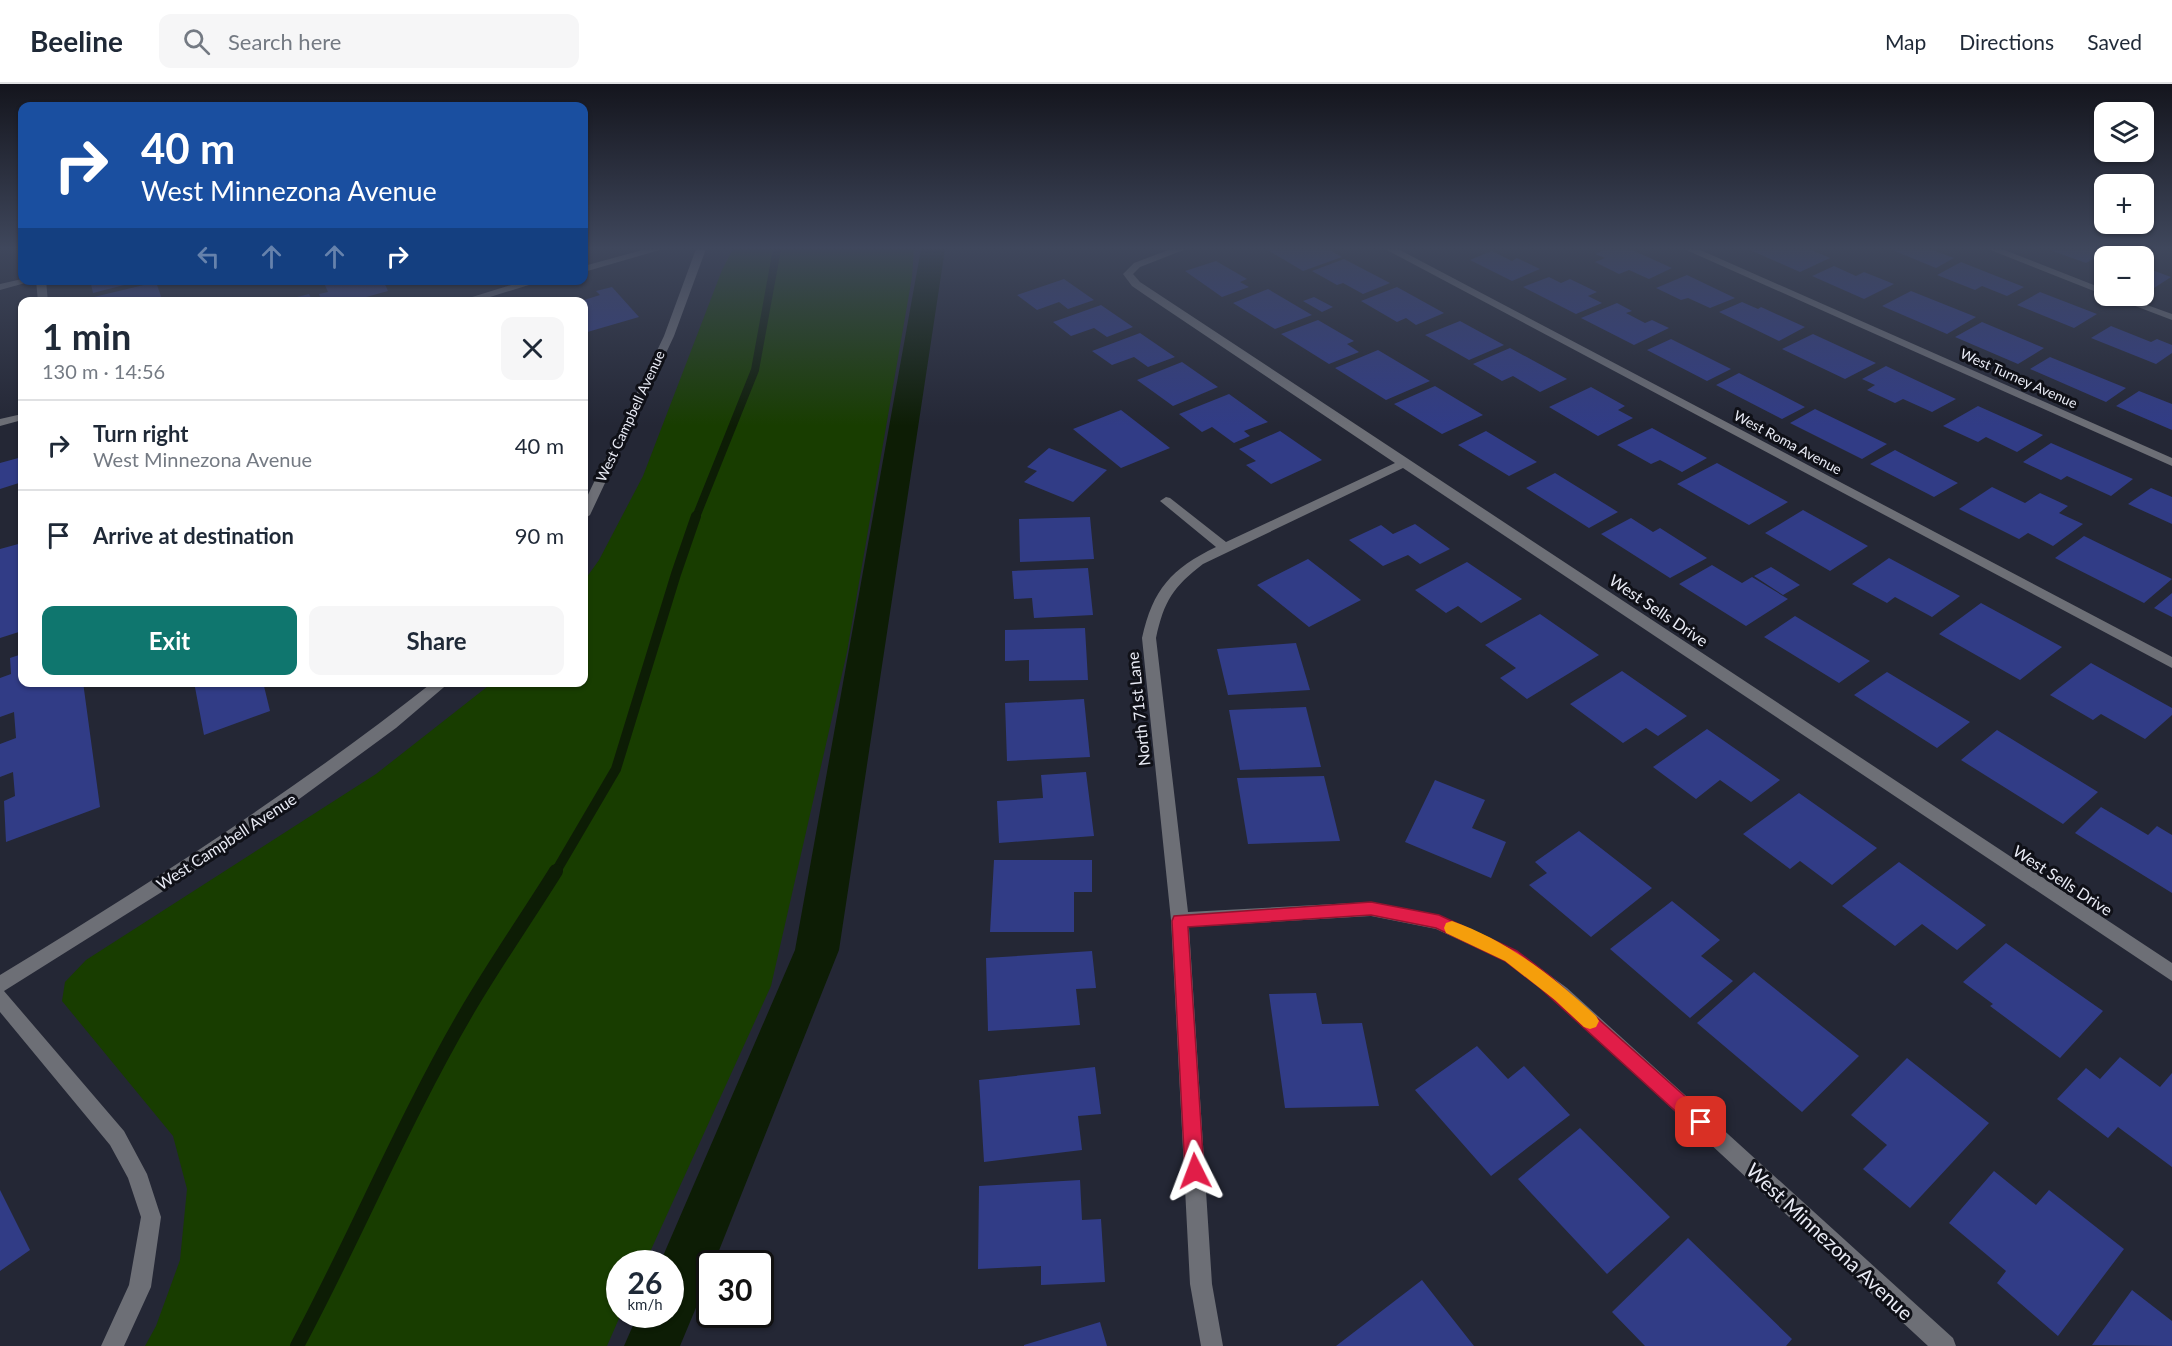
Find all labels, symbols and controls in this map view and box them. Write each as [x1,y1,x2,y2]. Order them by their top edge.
search box [159,14,579,68]
text: Beeline [30,24,123,58]
icon: search [180,25,213,58]
text: Search here [228,28,341,55]
text: Map [1885,29,1926,54]
text: Directions [1959,29,2054,54]
text: Saved [2087,29,2142,54]
map controls [2094,102,2154,306]
button: layers [2094,102,2154,162]
text: 40 m [141,123,235,173]
icon: right [42,126,120,204]
text: West Minnezona Avenue [141,174,437,207]
button: + [2094,174,2154,234]
icon: left [192,240,225,273]
icon: ahead [255,240,288,273]
icon: ahead [318,240,351,273]
icon: right [381,240,414,273]
button: − [2094,246,2154,306]
text: 1 min [42,314,131,358]
button: close [501,317,564,380]
street label: West Turney Avenue [1958,345,2080,411]
street label: West Campbell Avenue [592,348,668,484]
text: 130 m · 14:56 [42,359,165,383]
street label: West Roma Avenue [1731,406,1845,478]
text: Turn right [93,420,188,447]
icon: right [42,429,75,462]
text: 40 m [515,432,564,459]
text: West Minnezona Avenue [93,447,312,471]
icon: arrive [42,519,75,552]
text: Arrive at destination [93,522,294,549]
text: 90 m [515,522,564,549]
street label: West Sells Drive [1606,570,1712,650]
button: Exit [42,606,297,675]
button: Share [309,606,564,675]
street label: North 71st Lane [1123,651,1153,767]
street label: West Campbell Avenue [152,789,300,893]
street label: West Sells Drive [2010,841,2116,919]
pin [1675,1096,1726,1147]
icon: arrive [1684,1105,1717,1138]
position arrow [1163,1139,1227,1203]
street label: West Minnezona Avenue [1742,1157,1918,1325]
speed limit sign: 30 [696,1250,774,1328]
text: 26 [628,1264,662,1300]
text: km/h [627,1295,663,1313]

